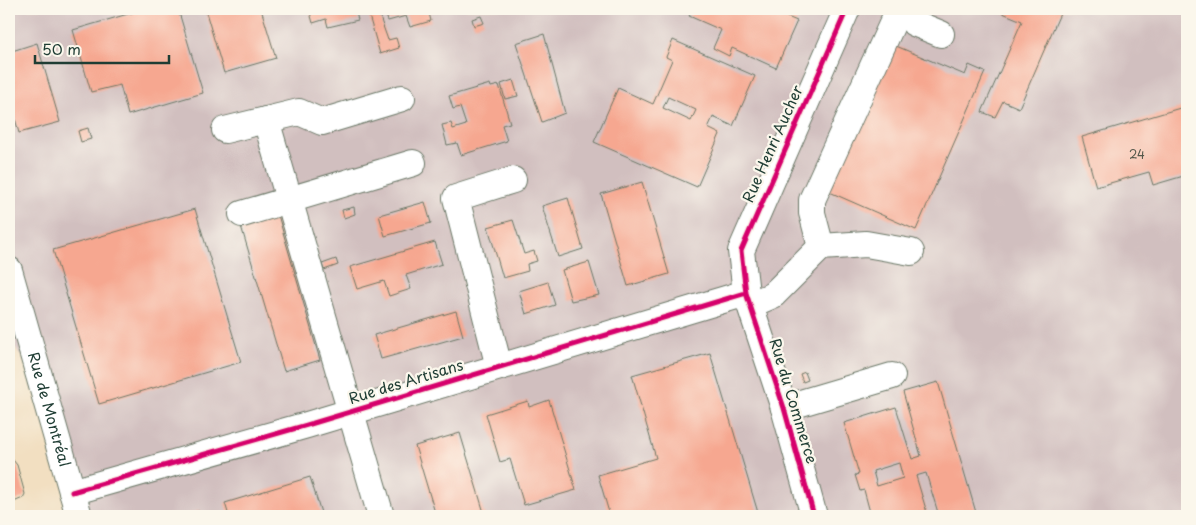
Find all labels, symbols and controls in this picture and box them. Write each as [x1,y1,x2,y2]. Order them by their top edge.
scale bar [35,32,169,64]
text: 50 m [42,37,81,60]
street label: Rue Henri Aucher [735,81,808,206]
house number: 24 [1129,145,1145,163]
street label: Rue du Commerce [764,335,824,466]
street label: Rue de Montréal [23,349,77,469]
street label: Rue des Artisans [345,352,466,409]

